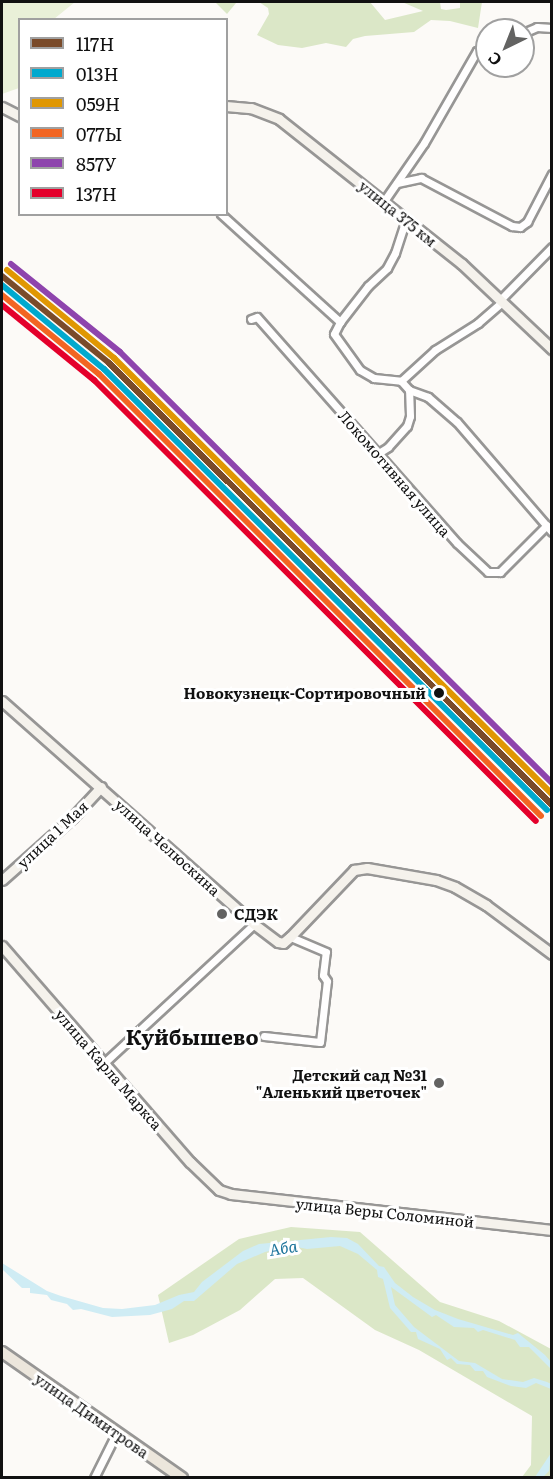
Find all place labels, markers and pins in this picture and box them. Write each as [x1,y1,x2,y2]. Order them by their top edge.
place label: Новокузнецк-Сортировочный [183,684,426,702]
marker: Новокузнецк-Сортировочный [430,684,448,702]
place label: СДЭК [234,905,278,923]
marker: СДЭК [215,907,229,921]
place label: Детский сад №31 "Аленький цветочек" [256,1065,427,1100]
marker: Детский сад №31 "Аленький цветочек" [432,1076,446,1090]

